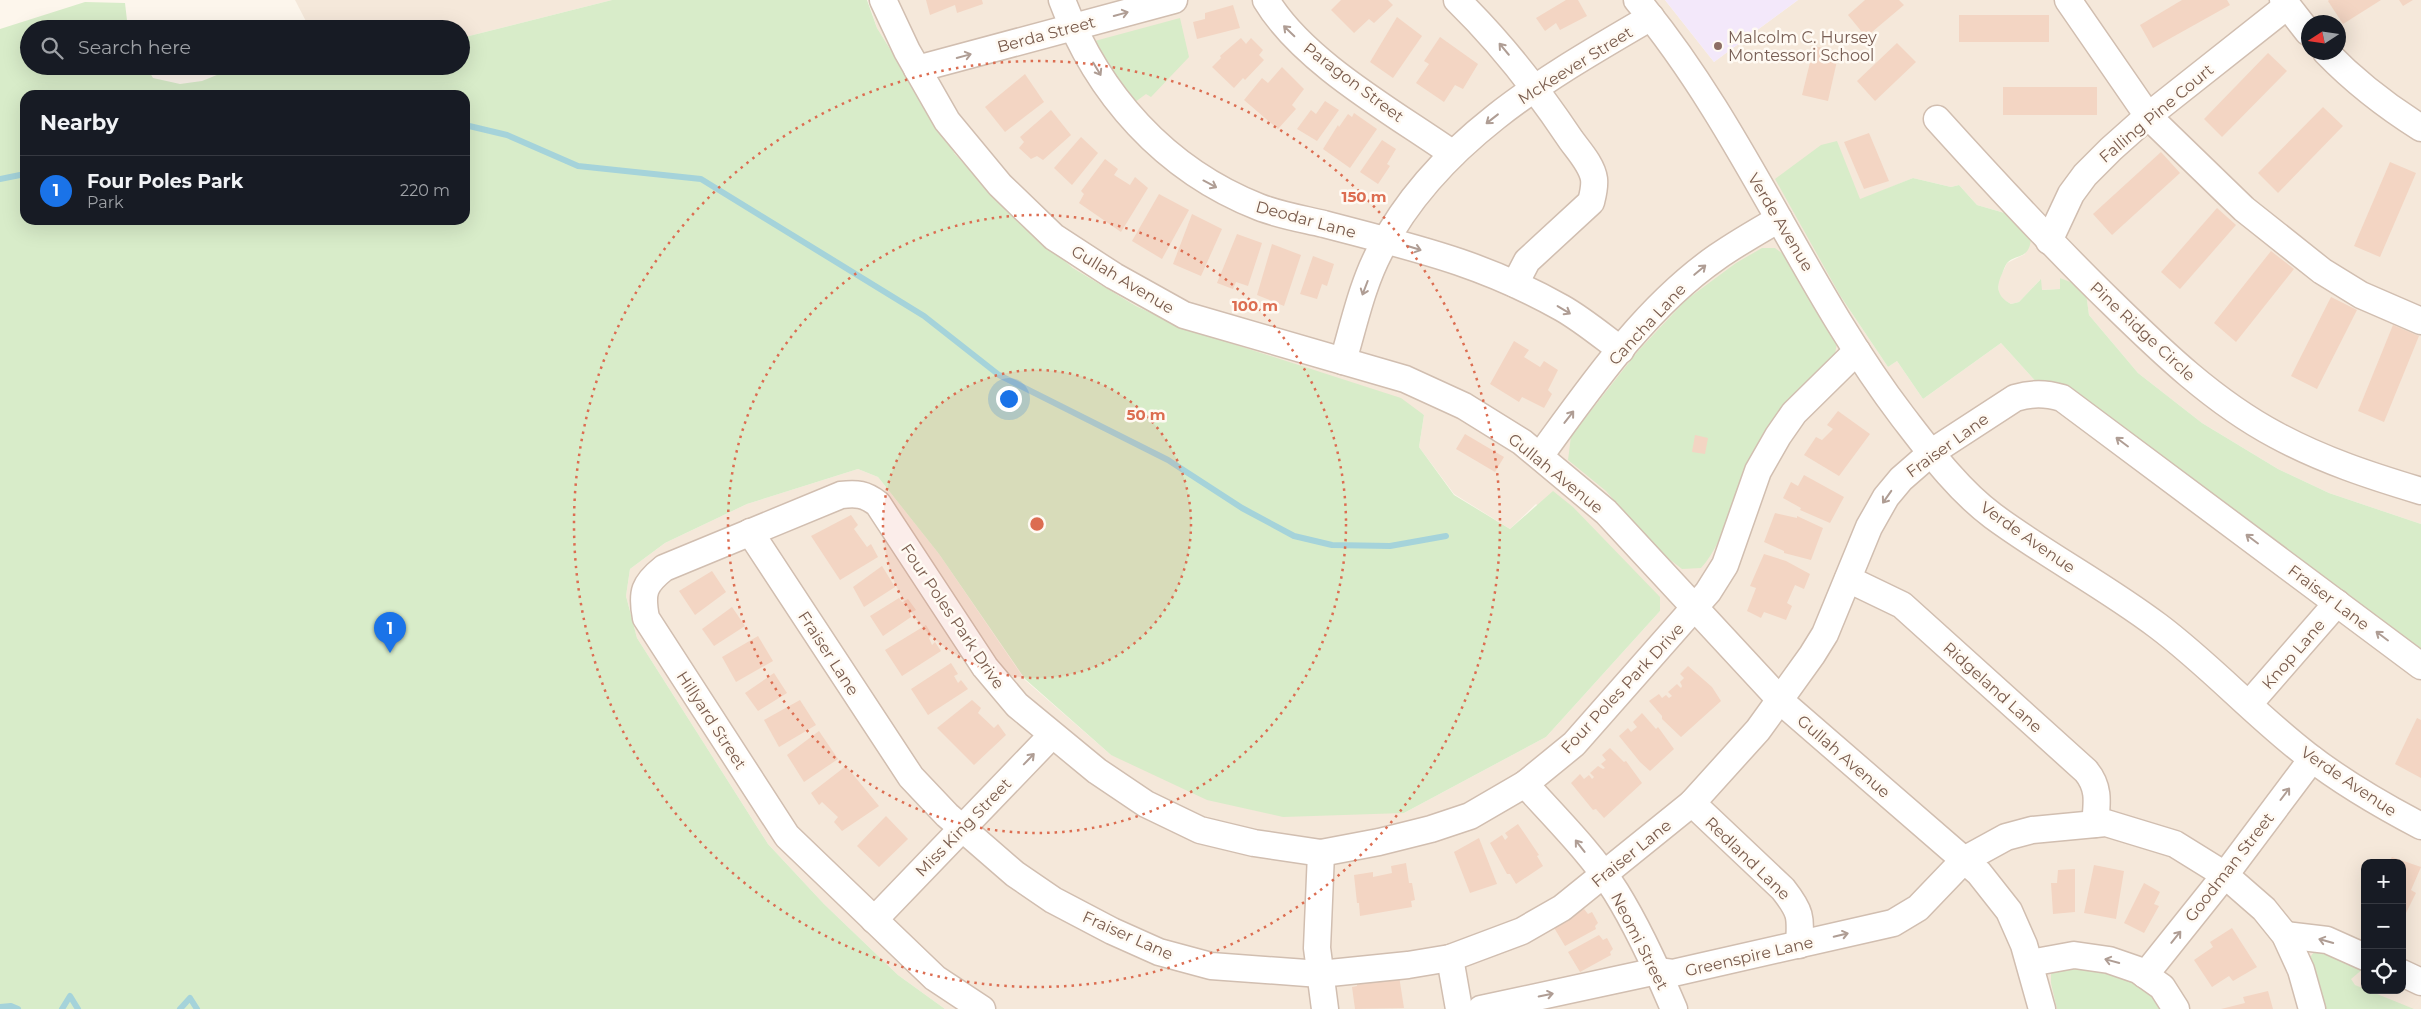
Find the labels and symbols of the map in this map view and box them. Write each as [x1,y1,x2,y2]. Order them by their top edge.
one-way arrow [1113,9,1129,18]
street label: Berda Street [995,12,1098,57]
north arrow [2301,15,2346,60]
street label: McKeever Street [1514,22,1636,108]
one-way arrow [1282,25,1295,37]
place label: Malcolm C. Hursey Montessori School [1728,28,1877,65]
street label: Paragon Street [1300,39,1408,126]
marker: Malcolm C. Hursey Montessori School [1712,40,1724,52]
one-way arrow [1498,43,1509,56]
one-way arrow [956,51,972,61]
street label: Falling Pine Court [2095,60,2218,167]
one-way arrow [1092,62,1102,76]
one-way arrow [1486,113,1499,124]
street label: Verde Avenue [1744,170,1817,275]
one-way arrow [1202,179,1216,189]
text: 150 m [1342,187,1386,206]
street label: Deodar Lane [1254,197,1358,242]
street label: Gullah Avenue [1068,241,1178,318]
one-way arrow [1405,244,1421,254]
one-way arrow [1694,265,1707,276]
street label: Pine Ridge Circle [2086,278,2199,385]
one-way arrow [1360,280,1369,296]
street label: Cancha Lane [1605,280,1690,369]
text: 100 m [1232,296,1278,315]
one-way arrow [1556,305,1570,315]
your location [996,386,1022,412]
text: 50 m [1126,405,1166,424]
street label: Fraiser Lane [1903,409,1992,482]
one-way arrow [1564,410,1574,424]
street label: Gullah Avenue [1504,429,1607,517]
one-way arrow [2115,437,2129,447]
one-way arrow [1882,489,1892,503]
street label: Verde Avenue [1977,498,2079,577]
centre of rings [1028,515,1046,533]
one-way arrow [2246,534,2259,545]
street label: Four Poles Park Drive [897,540,1008,693]
street label: Fraiser Lane [2284,561,2373,634]
street label: Fraiser Lane [794,607,863,699]
pin: 1 [374,612,406,653]
street label: Knop Lane [2258,615,2329,693]
street label: Four Poles Park Drive [1557,619,1688,757]
one-way arrow [2376,631,2389,642]
street label: Ridgeland Lane [1939,638,2046,737]
street label: Hillyard Street [673,668,751,773]
street label: Gullah Avenue [1793,711,1894,802]
street label: Verde Avenue [2297,742,2400,820]
one-way arrow [1023,752,1035,765]
street label: Miss King Street [912,774,1015,880]
one-way arrow [2280,787,2290,801]
street label: Goodman Street [2181,809,2278,926]
street label: Redland Lane [1701,813,1794,904]
street label: Fraiser Lane [1588,816,1675,891]
one-way arrow [1575,839,1585,853]
street label: Neomi Street [1607,889,1672,993]
street label: Fraiser Lane [1080,907,1176,964]
one-way arrow [1833,930,1849,939]
one-way arrow [2170,930,2181,943]
street label: Greenspire Lane [1683,932,1815,980]
one-way arrow [2318,935,2334,945]
one-way arrow [2104,956,2120,965]
one-way arrow [1537,990,1553,999]

